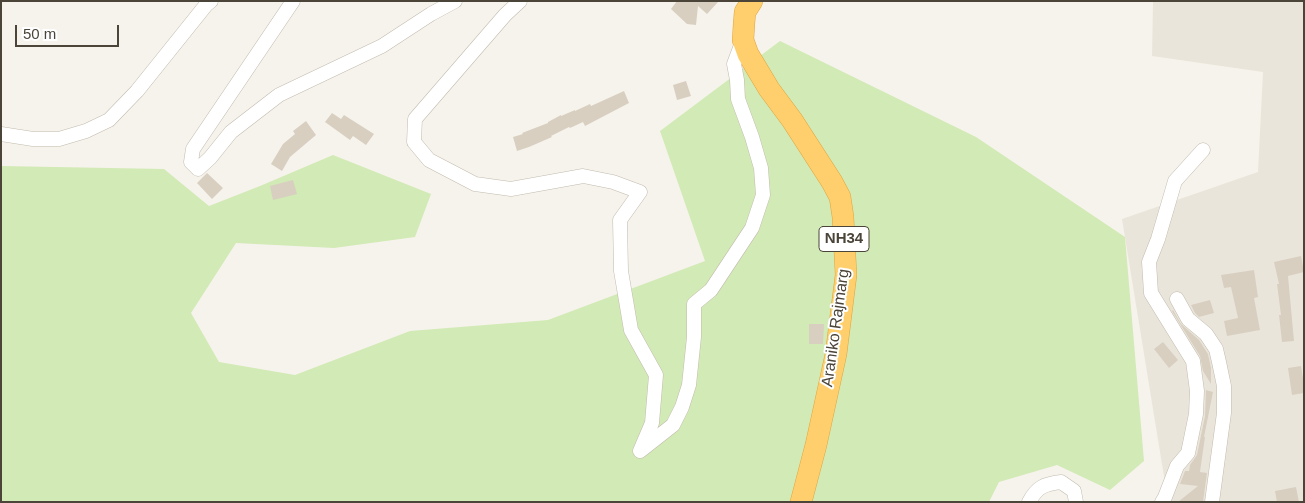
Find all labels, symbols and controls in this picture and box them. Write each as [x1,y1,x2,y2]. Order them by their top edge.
scale bar [18,15,121,47]
text: 50 m [23,25,56,42]
road number: NH34 [819,226,869,252]
street label: Araniko Rajmarg [818,268,854,388]

